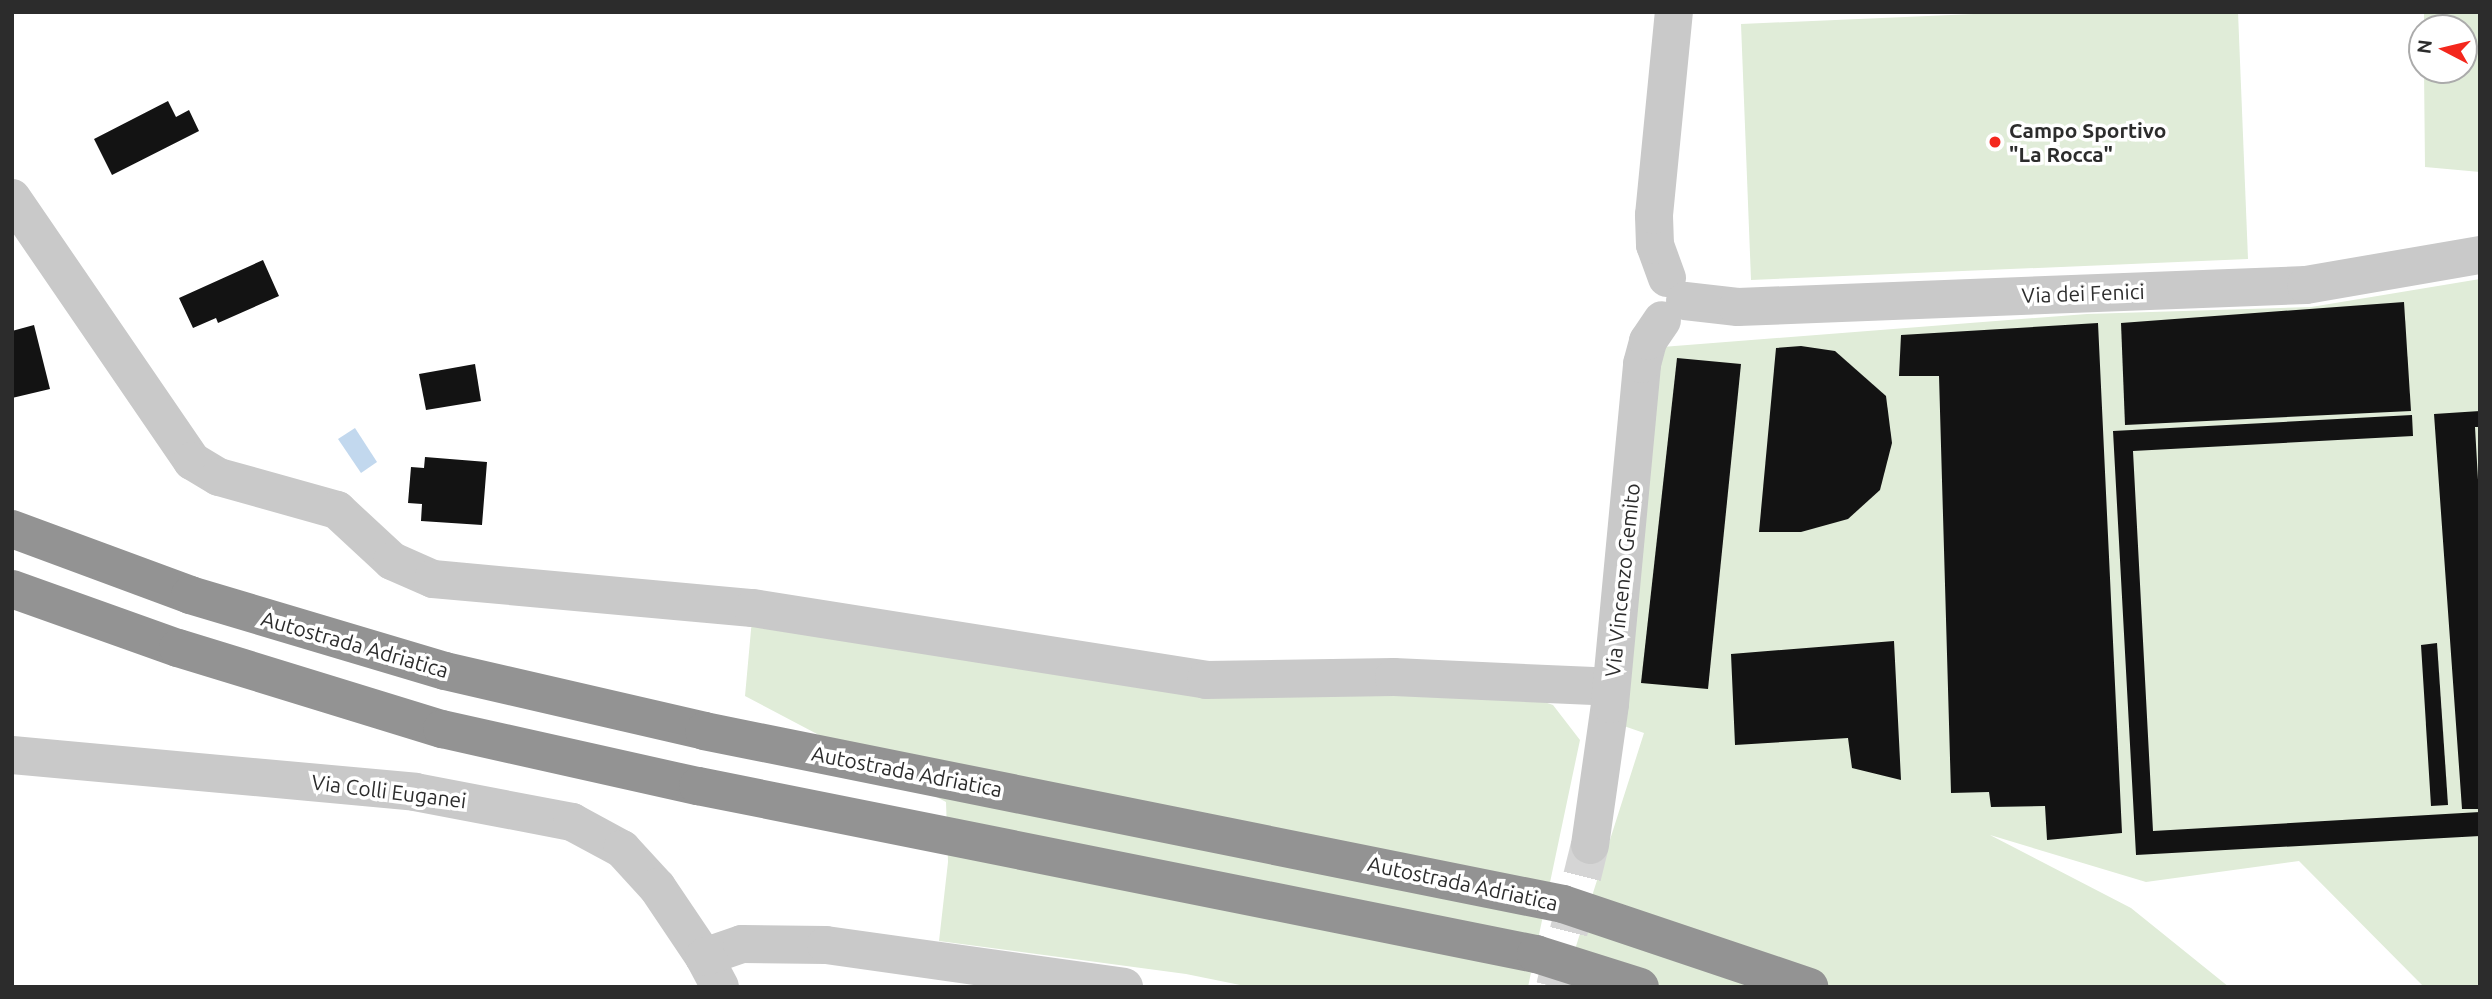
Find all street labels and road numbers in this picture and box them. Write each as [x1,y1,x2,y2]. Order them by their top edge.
street label: Via dei Fenici [2021,278,2145,308]
street label: Via Vincenzo Gemito [1599,482,1645,678]
street label: Autostrada Adriatica [258,605,452,683]
street label: Autostrada Adriatica [810,740,1004,802]
street label: Via Colli Euganei [310,769,468,813]
street label: Autostrada Adriatica [1366,851,1560,915]

